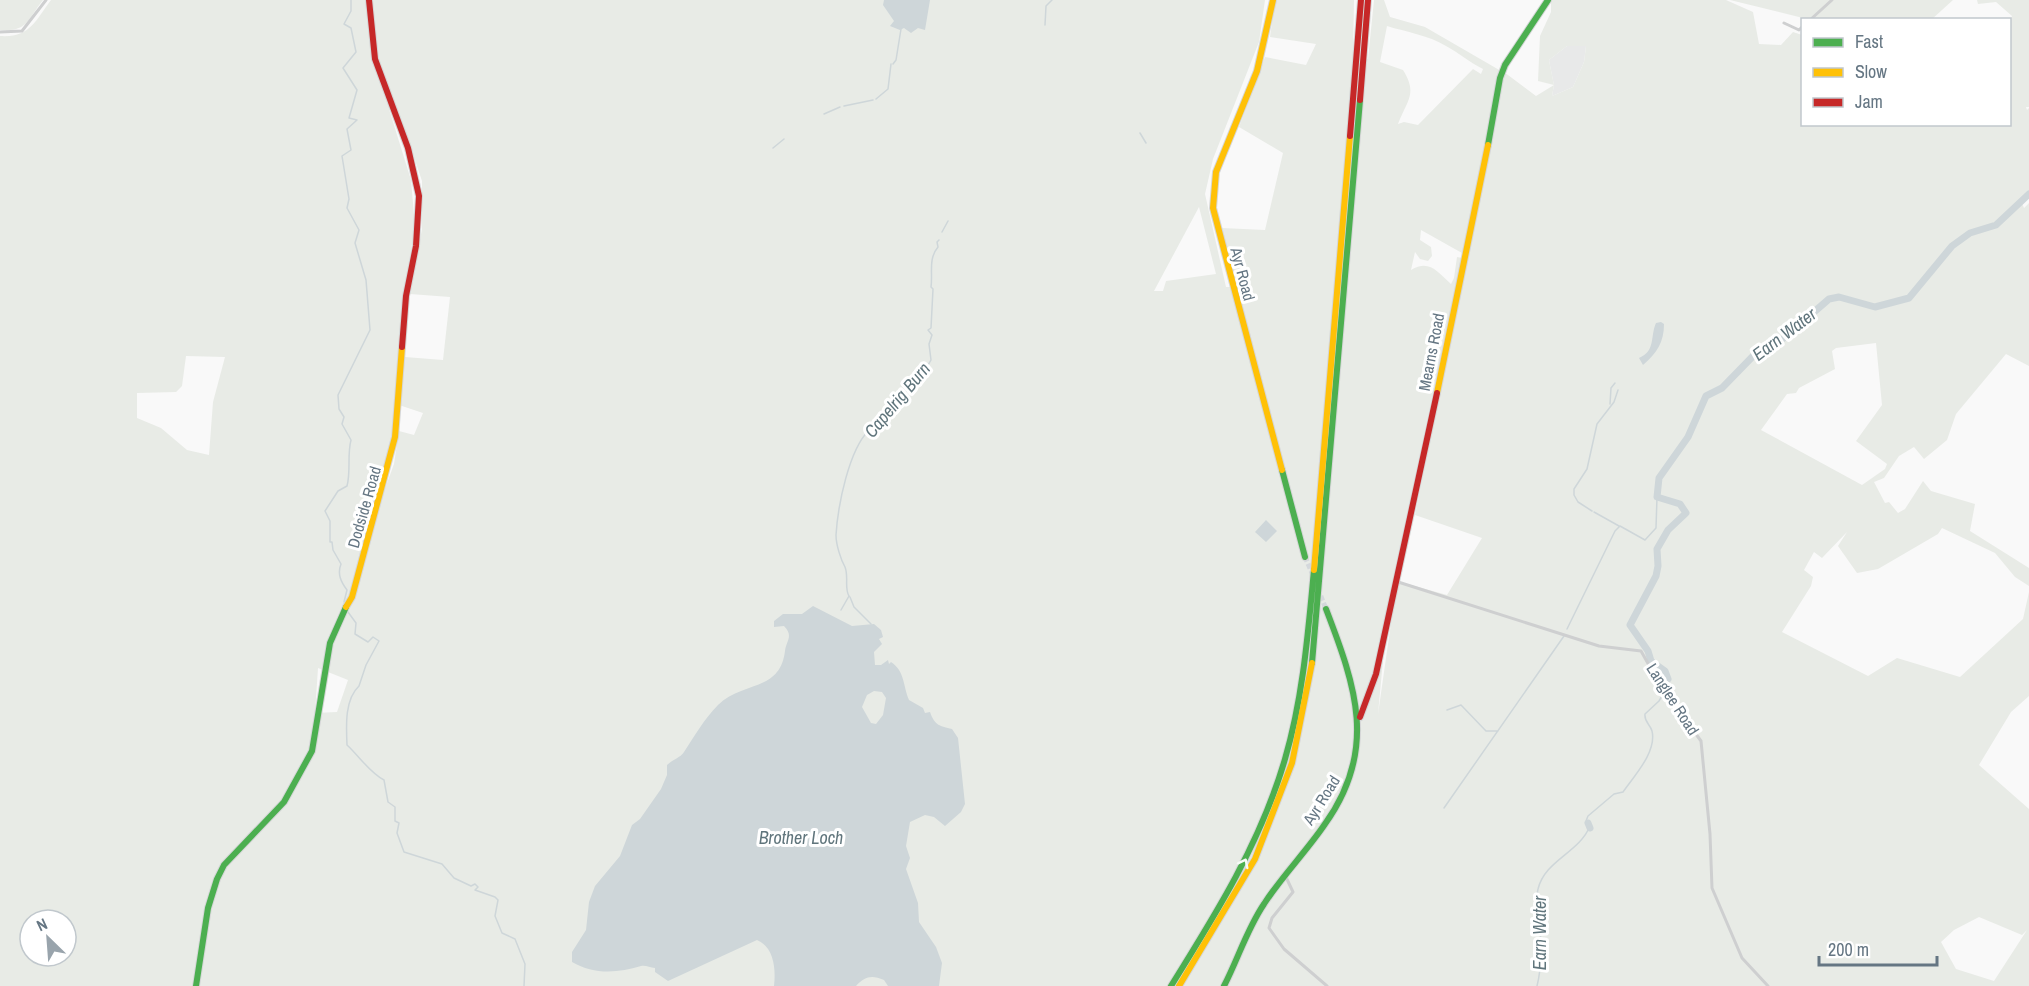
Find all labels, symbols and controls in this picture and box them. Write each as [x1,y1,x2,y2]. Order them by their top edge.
legend [1801,18,2011,126]
text: Fast [1855,29,1883,54]
text: Slow [1855,59,1887,84]
text: Jam [1855,89,1883,114]
street label: Ayr Road [1225,244,1261,303]
water label: Earn Water [1747,301,1822,366]
street label: Mearns Road [1413,311,1449,393]
water label: Capelrig Burn [858,357,936,443]
street label: Dodside Road [342,464,386,550]
street label: Langlee Road [1642,659,1704,739]
street label: Ayr Road [1297,771,1345,830]
water label: Brother Loch [759,825,843,850]
one-way arrow [1237,859,1248,870]
water label: Earn Water [1527,895,1552,970]
north arrow [18,908,78,968]
text: N [33,912,51,936]
scale bar [1819,929,1938,967]
text: 200 m [1828,937,1869,962]

